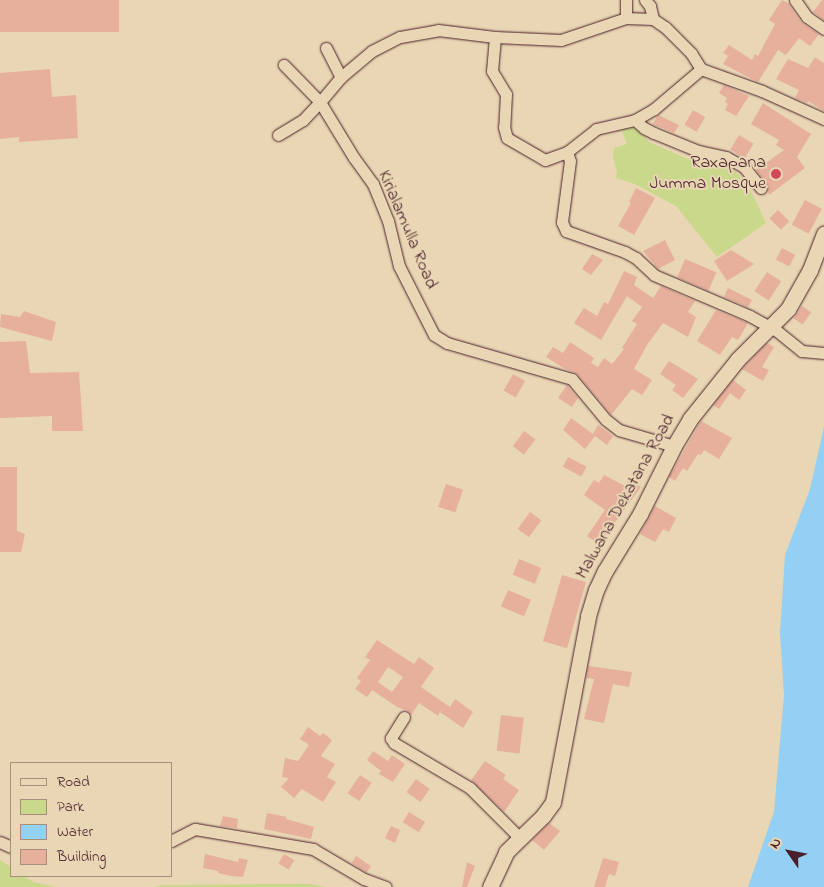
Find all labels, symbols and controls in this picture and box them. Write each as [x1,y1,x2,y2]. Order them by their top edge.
place label: Raxapana Jumma Mosque [650,153,766,195]
street label: Kirialamulla Road [372,167,442,293]
marker: Raxapana Jumma Mosque [770,168,782,180]
street label: Malwana Dekatana Road [572,411,680,583]
legend [10,762,172,877]
text: Road [57,771,90,793]
text: Park [57,796,84,818]
text: Water [57,821,93,843]
north arrow [764,827,814,877]
text: N [765,834,787,853]
text: Building [57,846,106,868]

